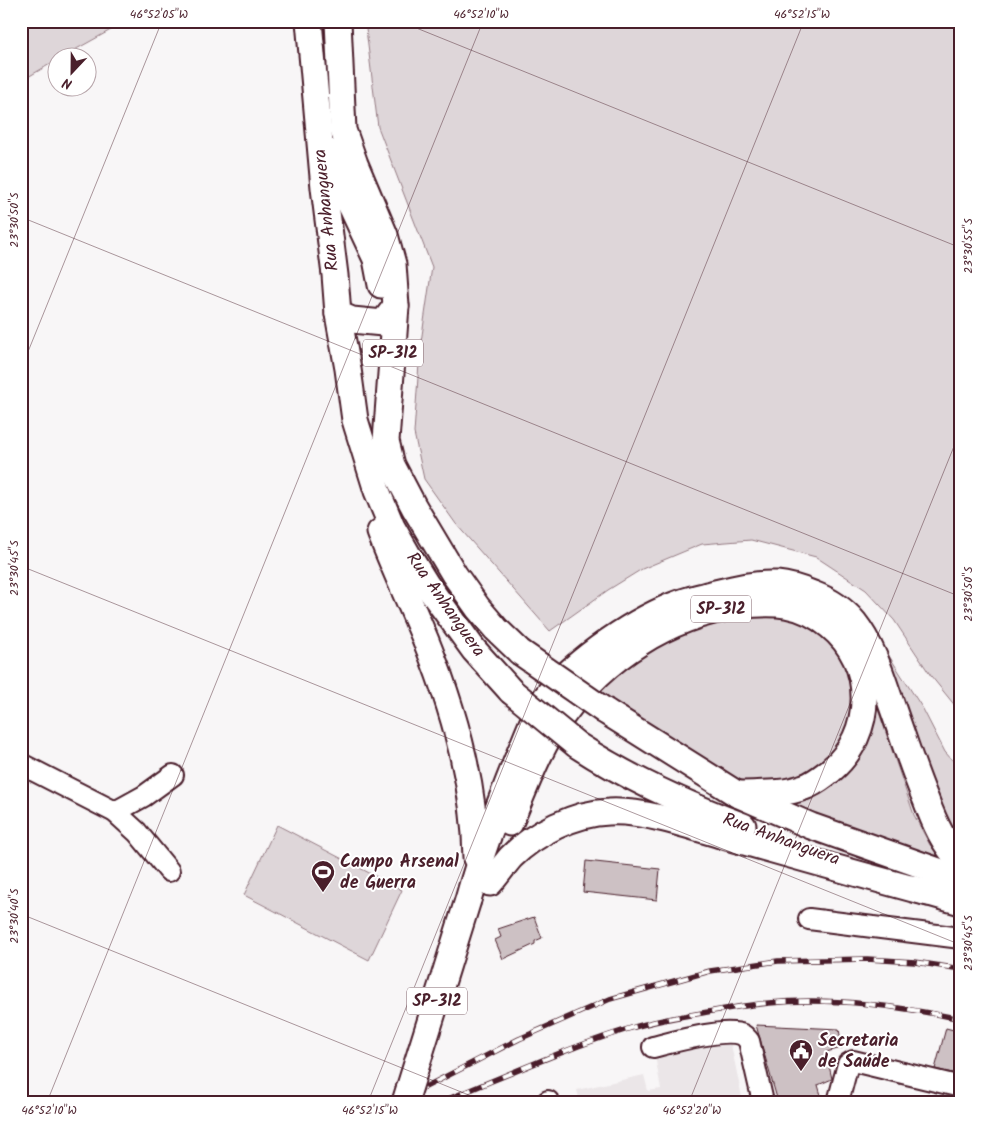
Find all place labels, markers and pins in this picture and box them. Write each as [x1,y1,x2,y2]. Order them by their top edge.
place label: Campo Arsenal de Guerra [340,848,459,898]
sports icon: Campo Arsenal de Guerra [310,859,336,893]
place label: Secretaria de Saúde [818,1027,899,1077]
public building icon: Secretaria de Saúde [788,1038,814,1072]

